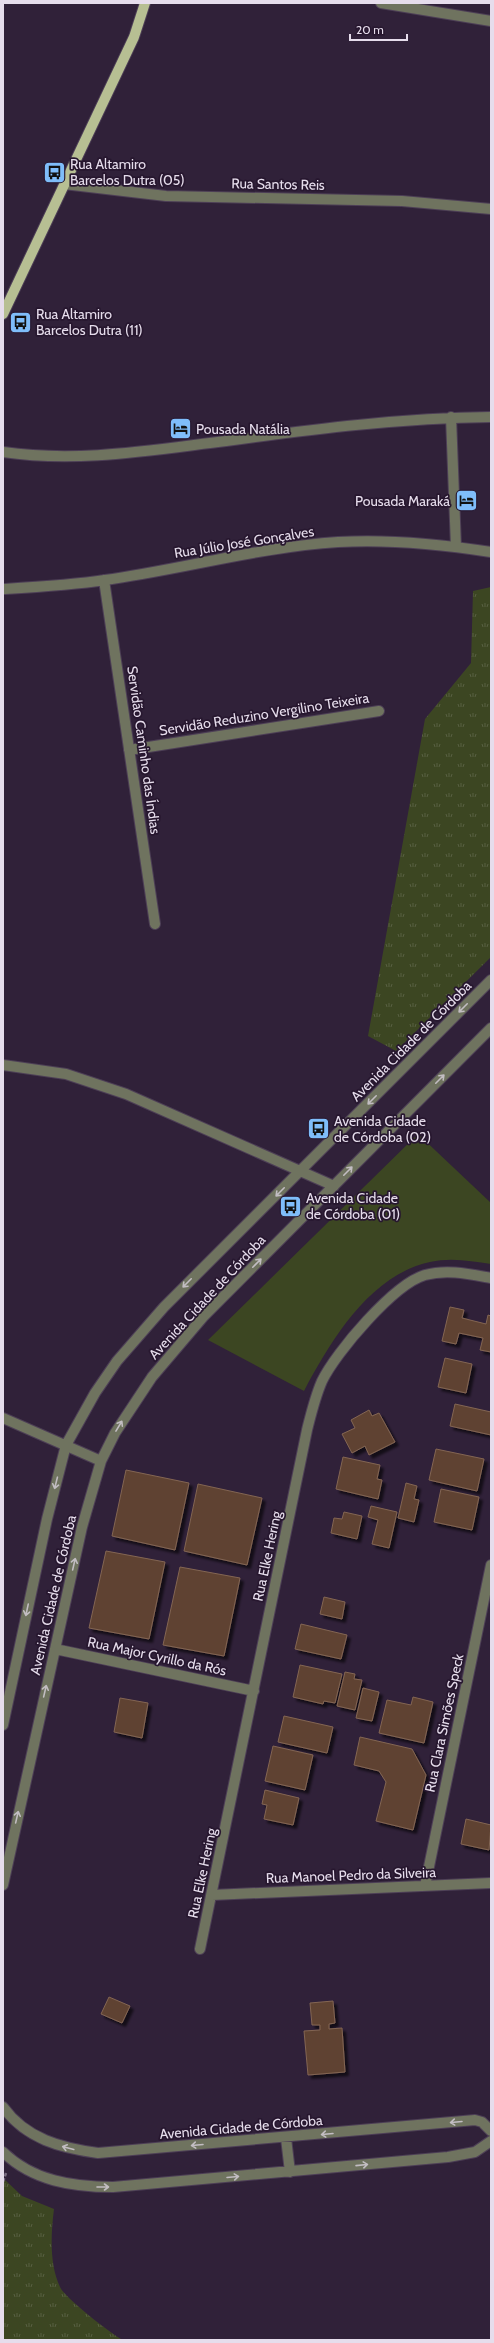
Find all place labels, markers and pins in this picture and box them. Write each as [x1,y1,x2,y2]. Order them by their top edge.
place label: Rua Altamiro Barcelos Dutra (05) [70,155,185,189]
bus stop icon: Rua Altamiro Barcelos Dutra (05) [42,159,68,185]
place label: Rua Altamiro Barcelos Dutra (11) [36,305,143,339]
bus stop icon: Rua Altamiro Barcelos Dutra (11) [7,309,33,335]
hotel icon: Pousada Natália [168,416,194,442]
place label: Pousada Natália [196,420,290,438]
hotel icon: Pousada Maraká [453,488,479,514]
place label: Pousada Maraká [355,492,450,510]
place label: Avenida Cidade de Córdoba (02) [334,1112,431,1146]
bus stop icon: Avenida Cidade de Córdoba (02) [305,1116,331,1142]
place label: Avenida Cidade de Córdoba (01) [306,1189,400,1223]
bus stop icon: Avenida Cidade de Córdoba (01) [278,1193,304,1219]

